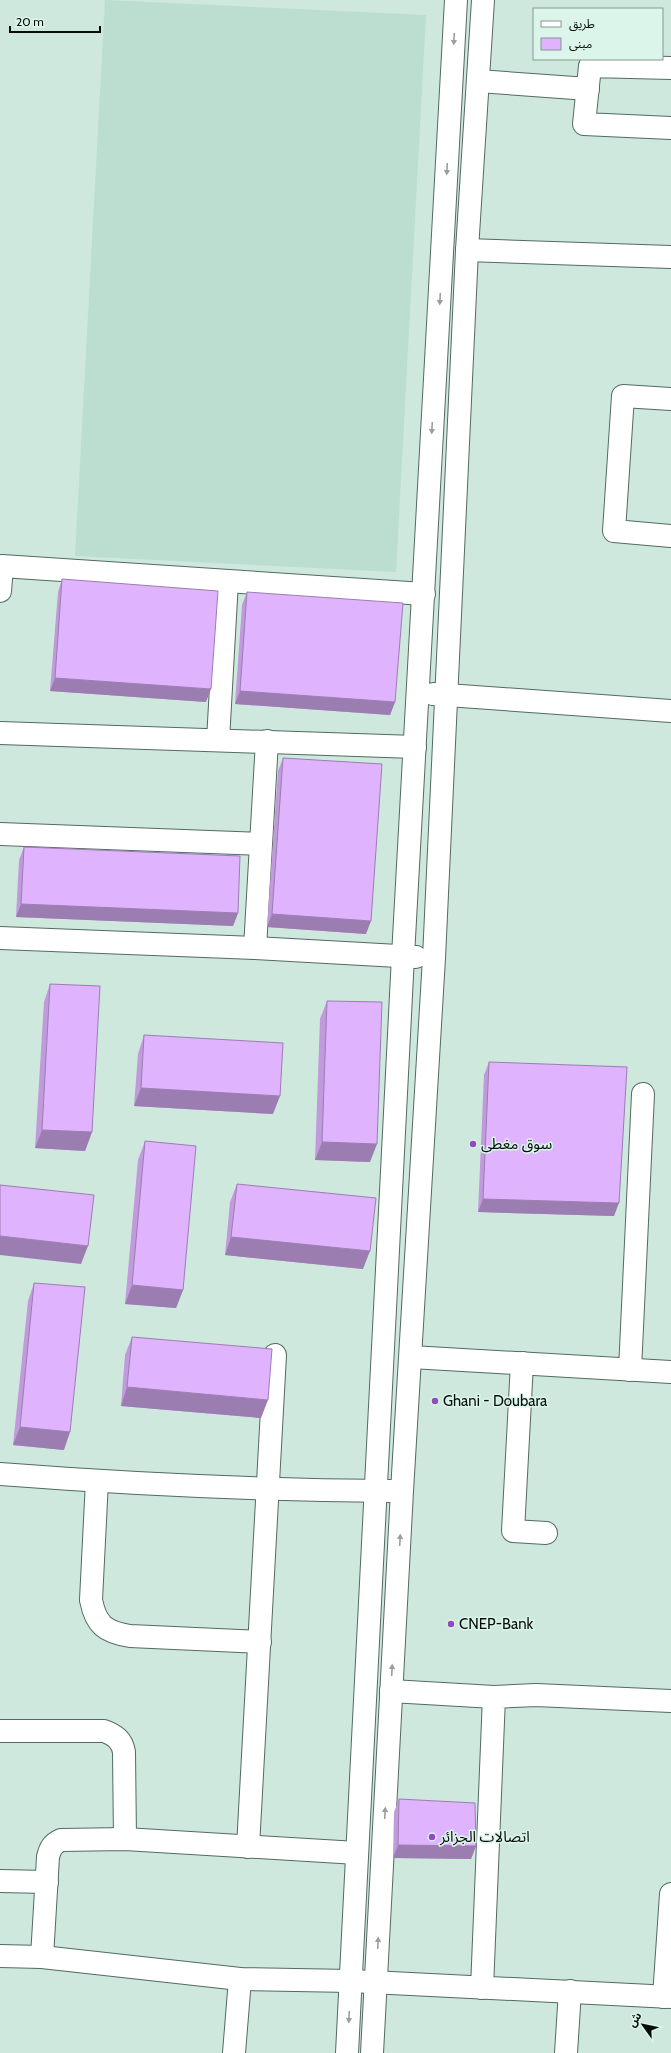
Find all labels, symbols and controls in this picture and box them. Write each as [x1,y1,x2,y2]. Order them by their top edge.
scale bar [10,8,100,34]
legend [533,8,663,60]
text: 20 m [16,14,44,29]
text: طريق [569,16,595,32]
one-way arrow [450,33,457,45]
text: مبنى [569,36,592,51]
one-way arrow [443,163,450,175]
one-way arrow [436,293,443,305]
one-way arrow [429,422,436,434]
place label: سوق مغطى [481,1135,552,1153]
marker: سوق مغطى [468,1139,478,1149]
place label: Ghani - Doubara [443,1392,548,1410]
marker: Ghani - Doubara [430,1396,440,1406]
one-way arrow [396,1534,403,1546]
place label: CNEP-Bank [459,1615,534,1633]
marker: CNEP-Bank [446,1619,456,1629]
one-way arrow [389,1664,396,1676]
one-way arrow [381,1807,388,1819]
place label: اتصالات الجزائر [439,1828,530,1846]
marker: اتصالات الجزائر [427,1832,437,1842]
one-way arrow [374,1937,381,1949]
north arrow [623,2005,663,2045]
text: ش [625,2009,645,2030]
one-way arrow [346,2011,352,2024]

